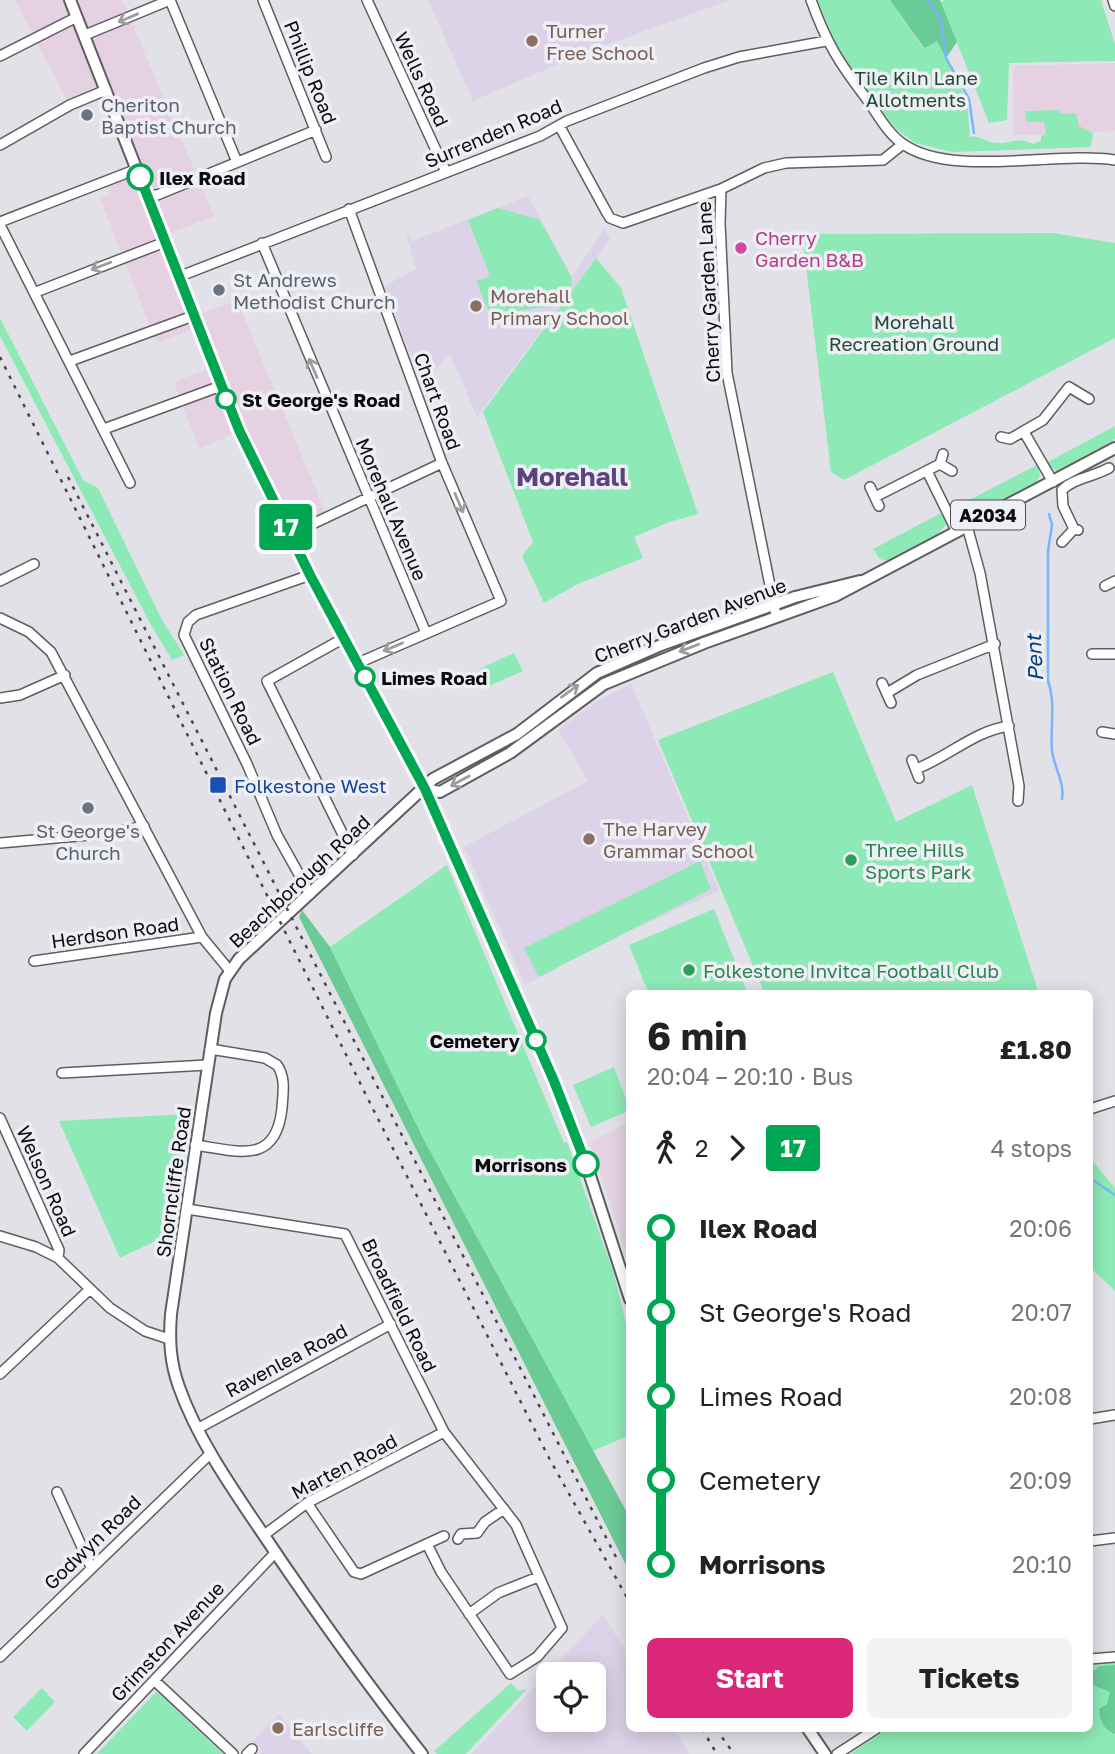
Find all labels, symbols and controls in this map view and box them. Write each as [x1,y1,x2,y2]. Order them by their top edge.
one-way arrow [117,12,139,25]
street label: Phillip Road [280,17,342,127]
place label: Turner Free School [546,19,654,64]
street label: Wells Road [390,28,454,130]
marker: Turner Free School [524,33,540,49]
park label: Tile Kiln Lane Allotments [854,66,978,111]
place label: Cheriton Baptist Church [101,93,237,138]
street label: Surrenden Road [421,94,565,172]
marker: Cheriton Baptist Church [79,107,95,123]
marker: Ilex Road [127,164,153,190]
place label: Ilex Road [159,166,245,189]
street label: Cherry Garden Lane [692,201,724,383]
place label: Cherry Garden B&B [755,226,864,271]
marker: Cherry Garden B&B [733,240,749,256]
one-way arrow [91,261,113,273]
place label: St Andrews Methodist Church [233,268,396,313]
marker: St Andrews Methodist Church [211,282,227,298]
place label: Morehall Primary School [490,284,629,329]
marker: Morehall Primary School [468,298,484,314]
park label: Morehall Recreation Ground [829,310,999,355]
street label: Chart Road [410,349,466,453]
one-way arrow [306,357,319,379]
place label: St George's Road [242,388,400,411]
marker: St George's Road [216,389,236,409]
street label: Morehall Avenue [352,434,432,584]
district label: Morehall [516,461,628,492]
one-way arrow [453,491,466,513]
road number: A2034 [951,500,1025,530]
line badge: 17 [254,504,318,550]
text: 17 [273,512,299,541]
street label: Cherry Garden Avenue [591,573,789,667]
water label: Pent [1020,631,1048,682]
street label: Station Road [195,633,267,749]
one-way arrow [383,642,404,655]
one-way arrow [679,643,700,656]
place label: Limes Road [381,666,487,689]
marker: Limes Road [355,667,375,687]
one-way arrow [560,684,579,698]
place label: Folkestone West [234,774,387,797]
one-way arrow [451,774,471,788]
marker: Folkestone West [208,775,228,795]
marker: St George's Church [80,800,96,816]
street label: Beachborough Road [224,810,374,952]
place label: The Harvey Grammar School [603,817,754,862]
place label: St George's Church [36,819,140,864]
marker: The Harvey Grammar School [581,831,597,847]
place label: Three Hills Sports Park [865,838,972,883]
marker: Three Hills Sports Park [843,852,859,868]
street label: Herdson Road [50,912,180,952]
place label: Folkestone Invitca Football Club [703,959,999,982]
marker: Folkestone Invitca Football Club [681,962,697,978]
text: 6 min [647,1013,747,1058]
place label: Cemetery [429,1029,521,1052]
marker: Cemetery [526,1030,546,1050]
text: £1.80 [1000,1034,1072,1065]
text: 20:04 – 20:10 · Bus [647,1062,853,1090]
street label: Shorncliffe Road [151,1105,195,1259]
street label: Welson Road [12,1122,82,1240]
icon: walk [647,1129,685,1167]
icon: forward [718,1129,756,1167]
text: 17 [780,1133,806,1162]
text: 2 [695,1134,708,1162]
text: 4 stops [991,1134,1072,1162]
marker: Morrisons [573,1151,599,1177]
place label: Morrisons [474,1153,567,1176]
text: Ilex Road [699,1213,817,1244]
text: 20:06 [1009,1214,1072,1242]
street label: Broadfield Road [358,1234,442,1376]
text: St George's Road [699,1297,911,1328]
text: 20:07 [1011,1298,1072,1326]
street label: Ravenlea Road [221,1318,351,1402]
text: Limes Road [699,1381,843,1412]
text: 20:08 [1009,1382,1072,1410]
street label: Marten Road [287,1429,401,1503]
text: Cemetery [699,1465,821,1496]
text: 20:09 [1009,1466,1072,1494]
street label: Godwyn Road [39,1490,145,1594]
text: Morrisons [699,1549,826,1580]
text: 20:10 [1012,1550,1072,1578]
street label: Grimston Avenue [106,1576,228,1706]
button: Start [647,1638,853,1718]
button: Tickets [867,1638,1072,1718]
map controls [536,1662,606,1732]
button: locate [536,1662,606,1732]
place label: Earlscliffe [292,1717,384,1740]
marker: Earlscliffe [270,1720,286,1736]

